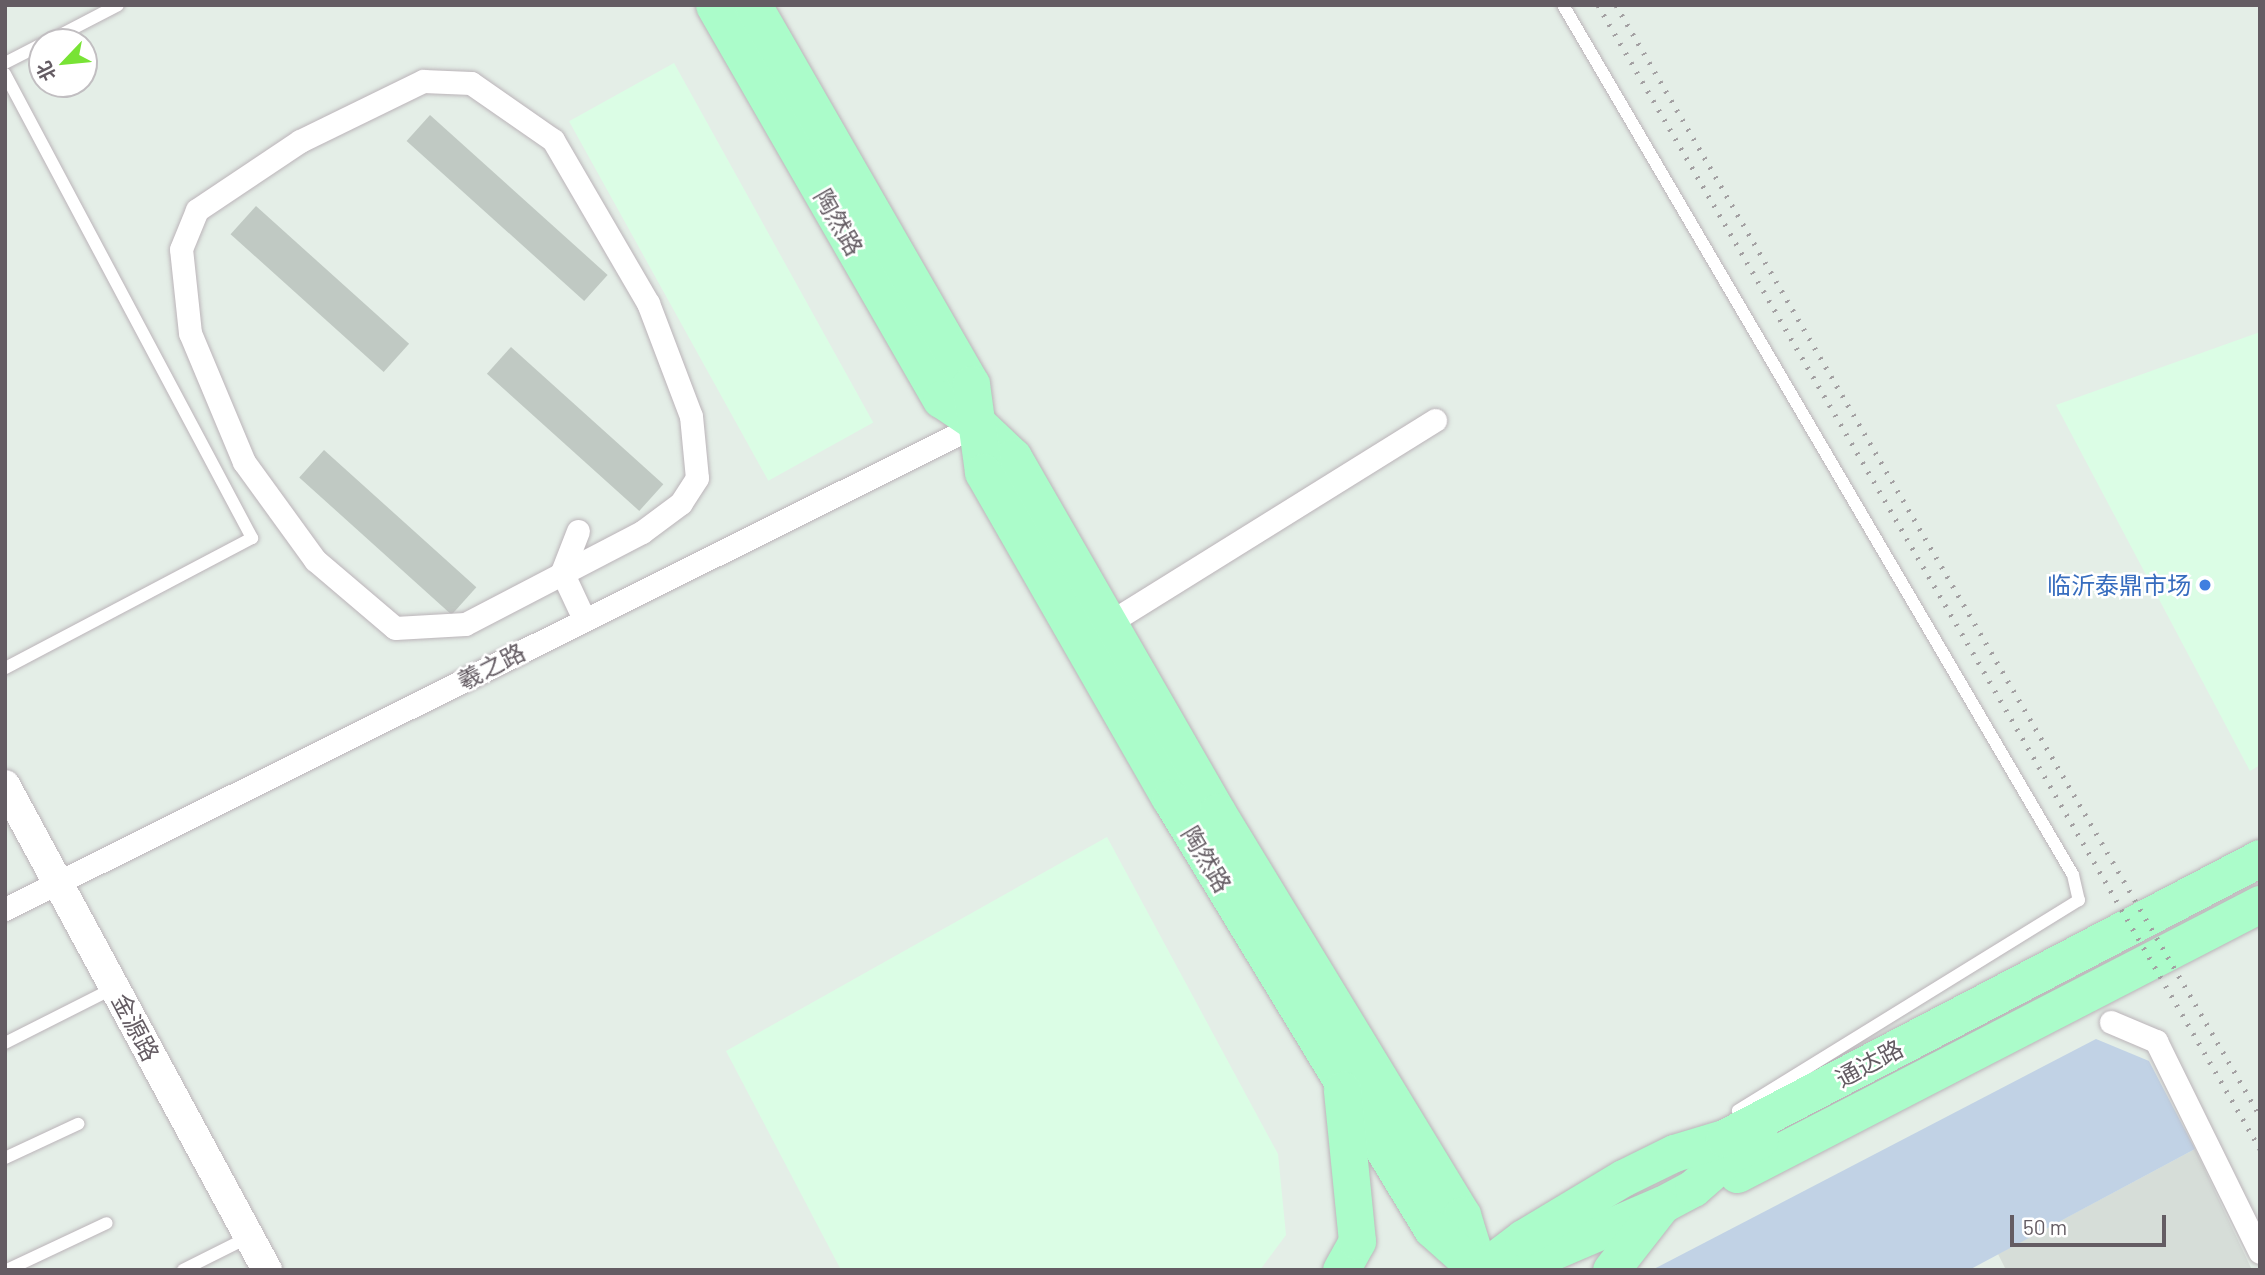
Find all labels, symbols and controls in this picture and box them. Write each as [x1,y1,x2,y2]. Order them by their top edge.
north arrow [28,28,98,98]
text: 北 [31,58,60,85]
street label: 陶然路 [809,184,869,260]
place label: 临沂泰鼎市场 [2047,571,2191,599]
marker: 临沂泰鼎市场 [2197,577,2213,593]
street label: 羲之路 [452,637,530,695]
street label: 陶然路 [1176,821,1238,897]
street label: 金源路 [106,988,166,1066]
street label: 通达路 [1830,1033,1908,1093]
scale bar [2013,1202,2169,1246]
text: 50 m [2023,1214,2067,1239]

